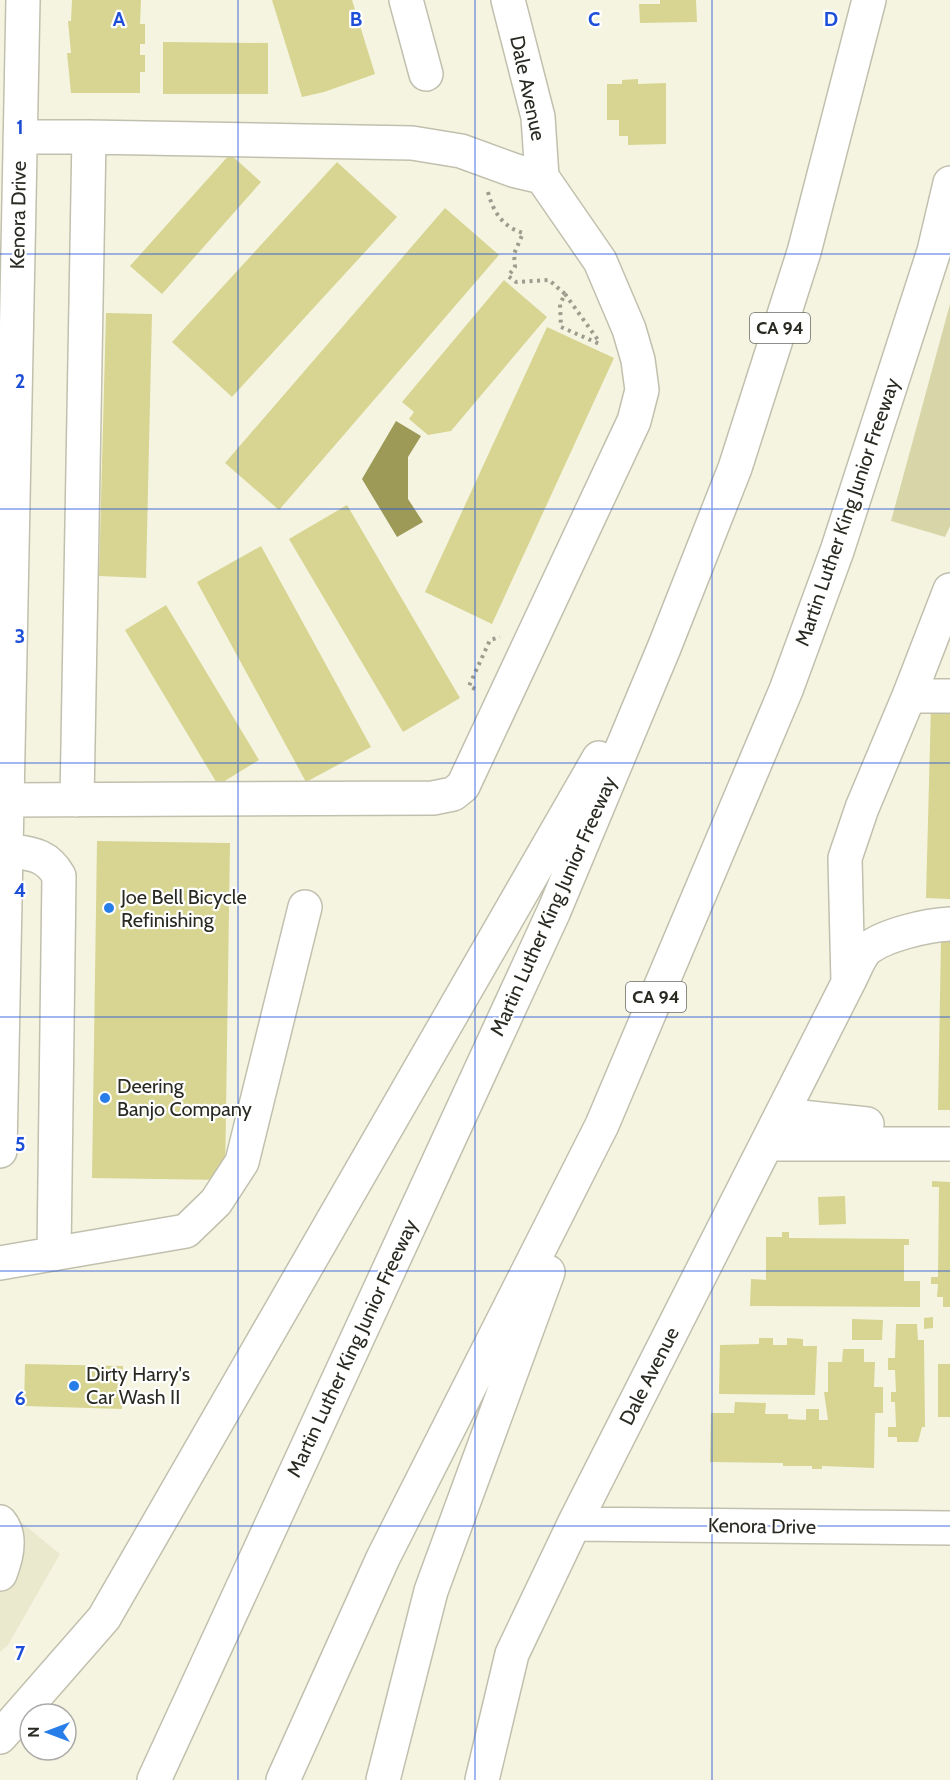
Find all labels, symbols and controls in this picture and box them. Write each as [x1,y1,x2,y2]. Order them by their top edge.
text: A [113,7,126,31]
text: B [350,7,362,31]
text: C [588,7,600,31]
text: D [824,7,838,31]
street label: Dale Avenue [505,33,551,143]
text: 1 [16,115,24,139]
street label: Kenora Drive [5,161,31,269]
road number: CA 94 [750,313,810,343]
text: 2 [15,369,25,393]
street label: Martin Luther King Junior Freeway [790,375,904,649]
text: 3 [15,624,25,648]
street label: Martin Luther King Junior Freeway [485,772,621,1040]
text: 4 [14,878,26,902]
place label: Joe Bell Bicycle Refinishing [120,885,247,932]
marker: Joe Bell Bicycle Refinishing [102,901,116,915]
road number: CA 94 [626,982,686,1012]
place label: Deering Banjo Company [117,1074,252,1121]
marker: Deering Banjo Company [98,1091,112,1105]
text: 5 [15,1132,25,1156]
street label: Martin Luther King Junior Freeway [282,1215,422,1481]
street label: Dale Avenue [614,1323,684,1429]
place label: Dirty Harry's Car Wash II [86,1362,190,1409]
marker: Dirty Harry's Car Wash II [67,1379,81,1393]
text: 6 [14,1386,26,1410]
street label: Kenora Drive [708,1513,816,1539]
text: 7 [15,1641,26,1665]
north arrow [18,1702,78,1762]
text: N [24,1726,43,1738]

